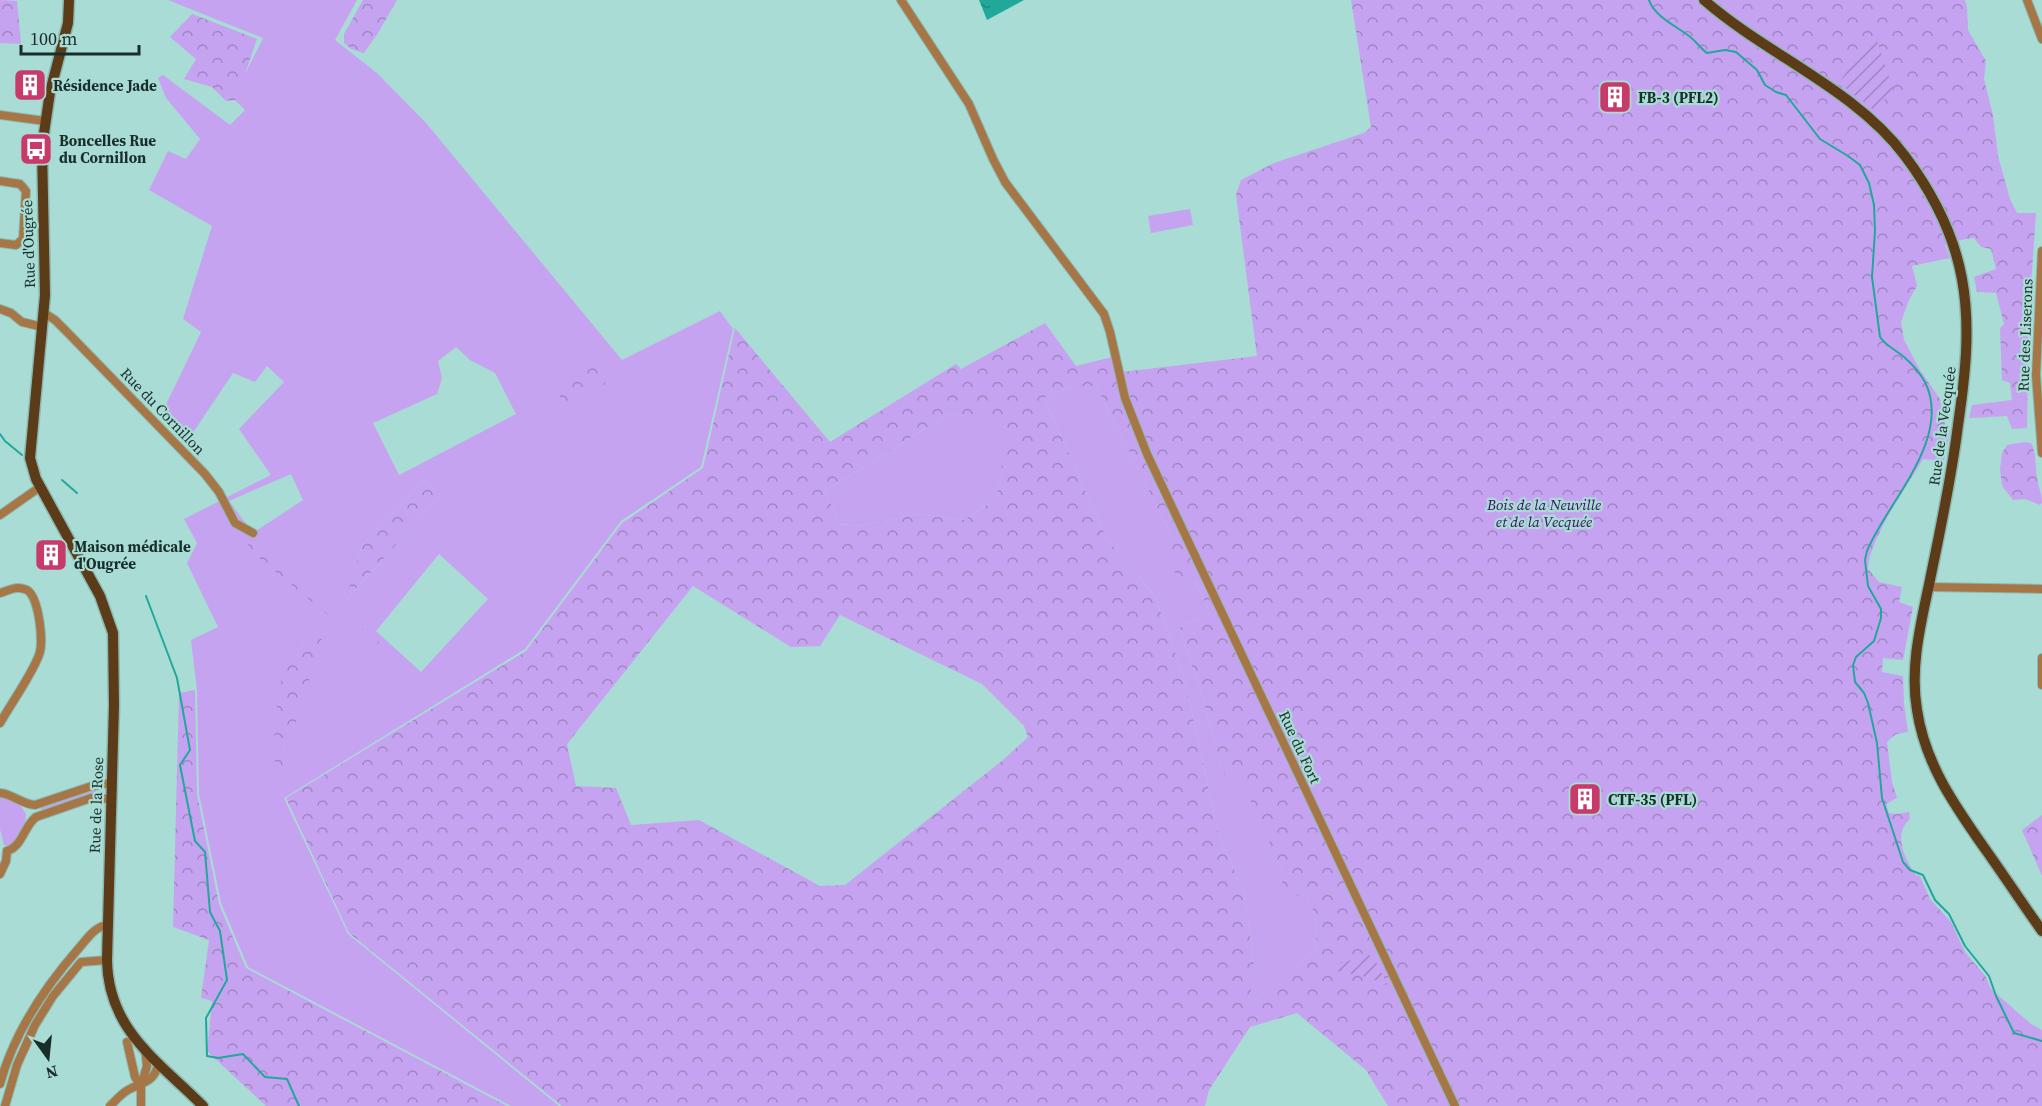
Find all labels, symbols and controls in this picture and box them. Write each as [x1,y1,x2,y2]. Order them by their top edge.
scale bar [21,18,140,56]
text: 100 m [30,26,77,51]
building icon: Résidence Jade [12,67,48,103]
place label: Résidence Jade [53,75,157,96]
building icon: FB-3 (PFL2) [1597,79,1633,115]
place label: FB-3 (PFL2) [1638,87,1719,108]
place label: Boncelles Rue du Cornillon [59,130,156,168]
bus stop icon: Boncelles Rue du Cornillon [18,131,54,167]
street label: Rue d'Ougrée [16,199,40,289]
street label: Rue des Liserons [2013,278,2037,392]
street label: Rue du Cornillon [116,363,210,459]
street label: Rue de la Vecquée [1923,365,1961,487]
park label: Bois de la Neuville et de la Vecquée [1486,494,1601,532]
place label: Maison médicale d'Ougrée [74,536,191,574]
building icon: Maison médicale d'Ougrée [33,537,69,573]
street label: Rue du Fort [1274,707,1326,787]
street label: Rue de la Rose [84,756,108,854]
building icon: CTF-35 (PFL) [1567,781,1603,817]
place label: CTF-35 (PFL) [1608,789,1697,810]
north arrow [18,1028,78,1088]
text: N [43,1060,60,1085]

